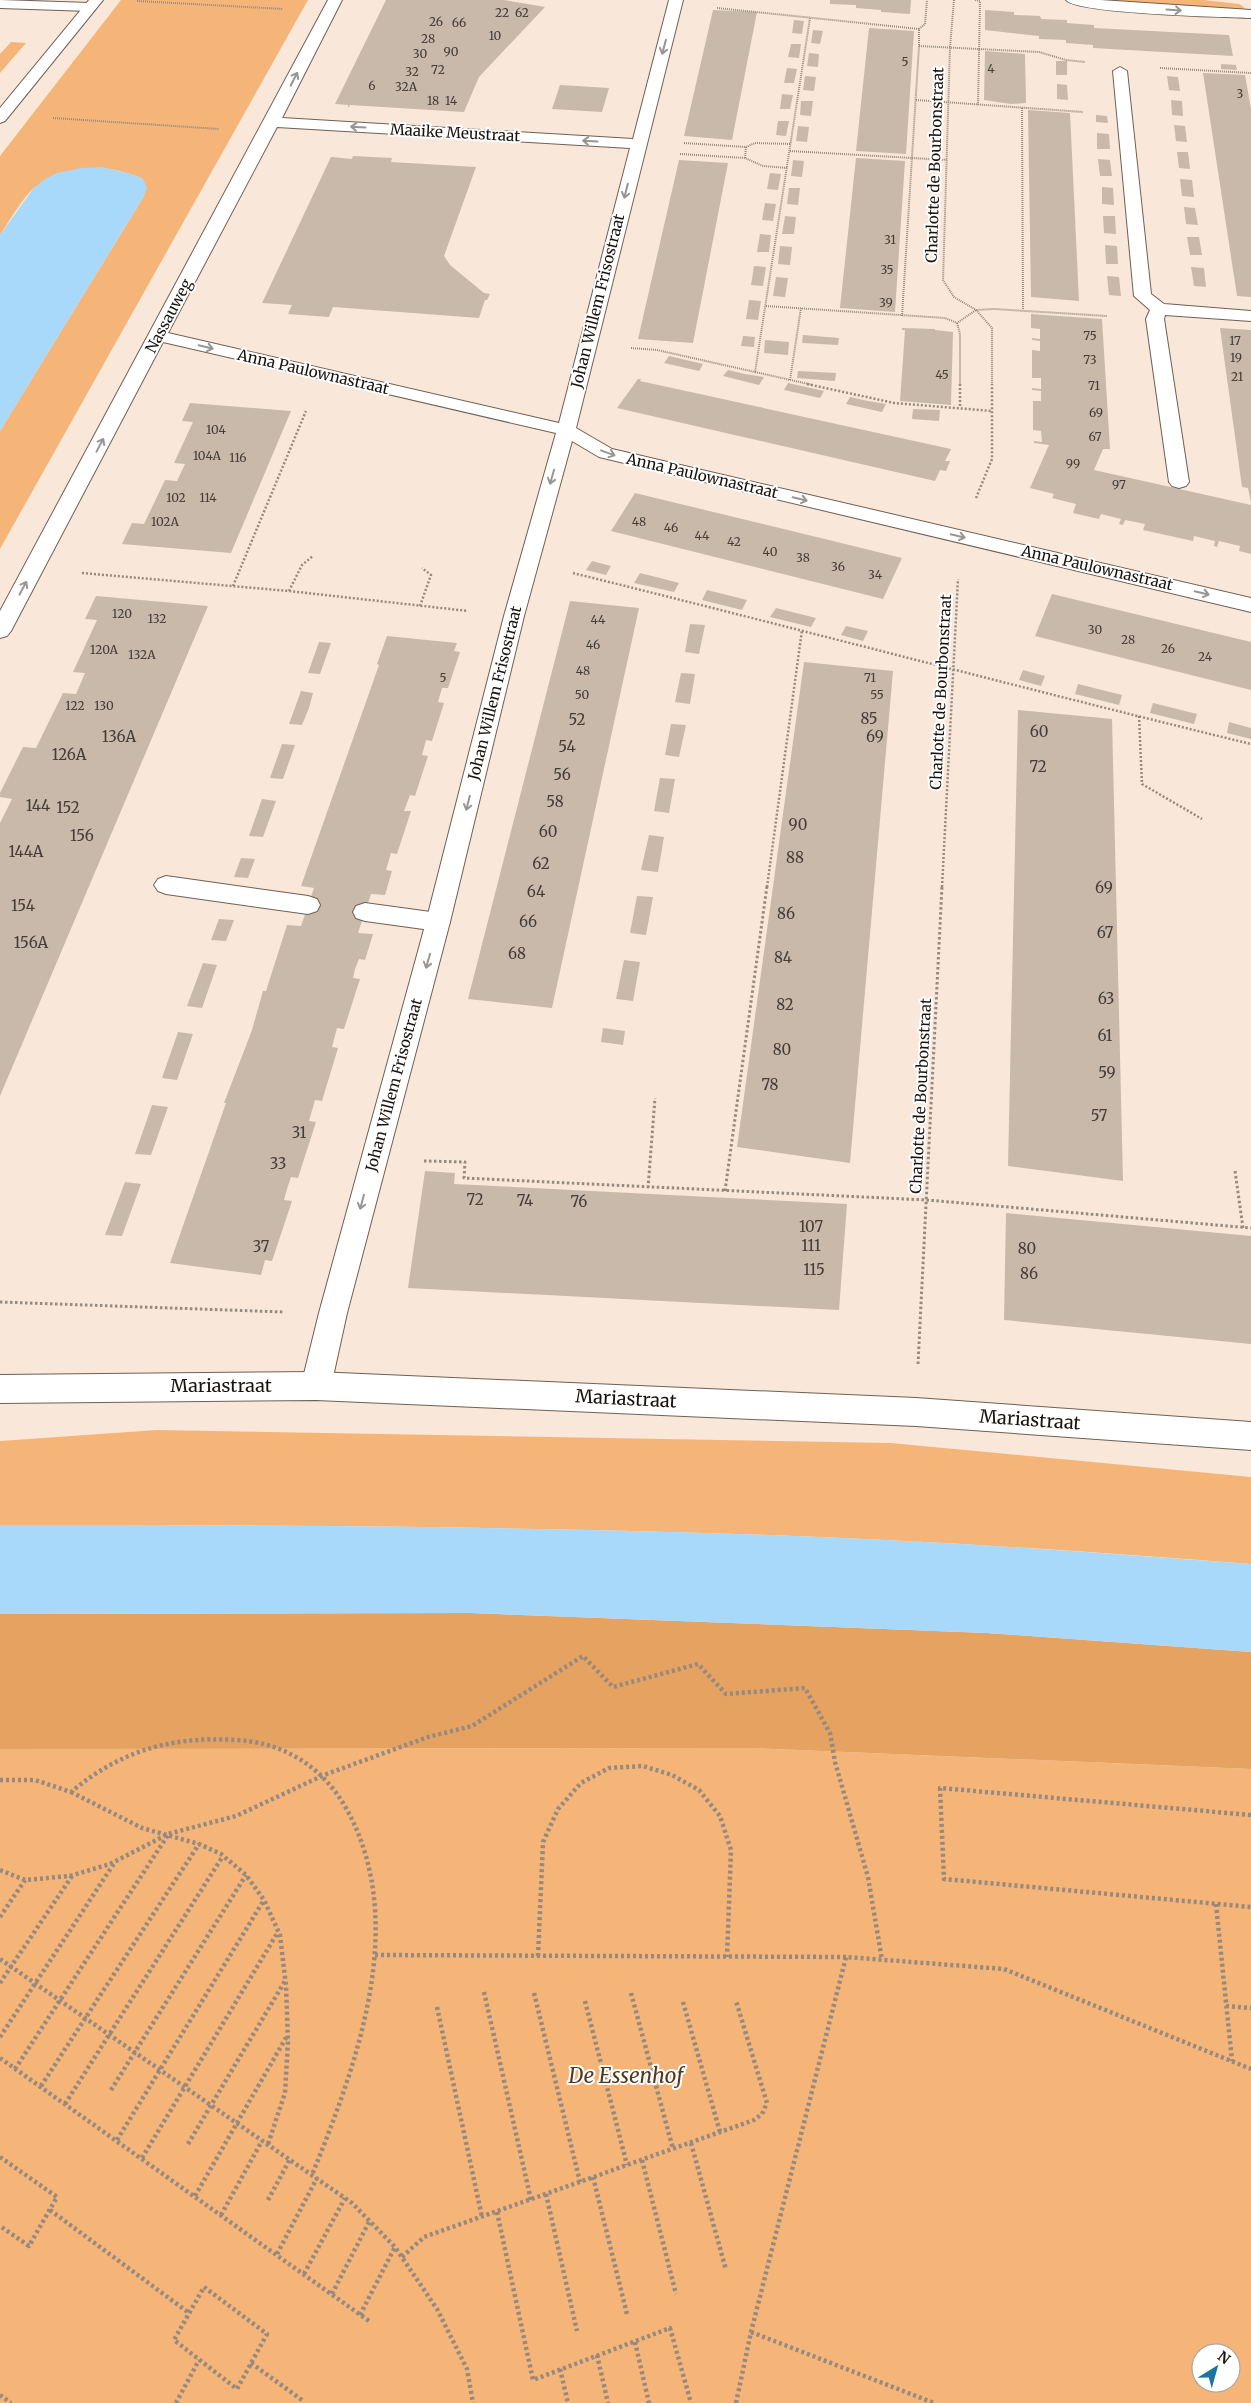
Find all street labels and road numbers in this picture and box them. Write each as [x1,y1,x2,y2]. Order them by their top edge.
street label: Charlotte de Bourbonstraat [922,67,947,263]
street label: Maaike Meustraat [390,120,521,145]
street label: Johan Willem Frisostraat [566,212,628,391]
street label: Nassauweg [141,275,196,356]
street label: Anna Paulownastraat [235,345,391,398]
street label: Anna Paulownastraat [624,449,780,502]
street label: Anna Paulownastraat [1019,541,1175,594]
street label: Charlotte de Bourbonstraat [926,594,955,790]
street label: Johan Willem Frisostraat [463,604,525,783]
street label: Johan Willem Frisostraat [361,996,426,1175]
street label: Charlotte de Bourbonstraat [906,998,935,1194]
street label: Mariastraat [170,1374,272,1397]
street label: Mariastraat [575,1384,677,1413]
street label: Mariastraat [979,1404,1081,1435]

